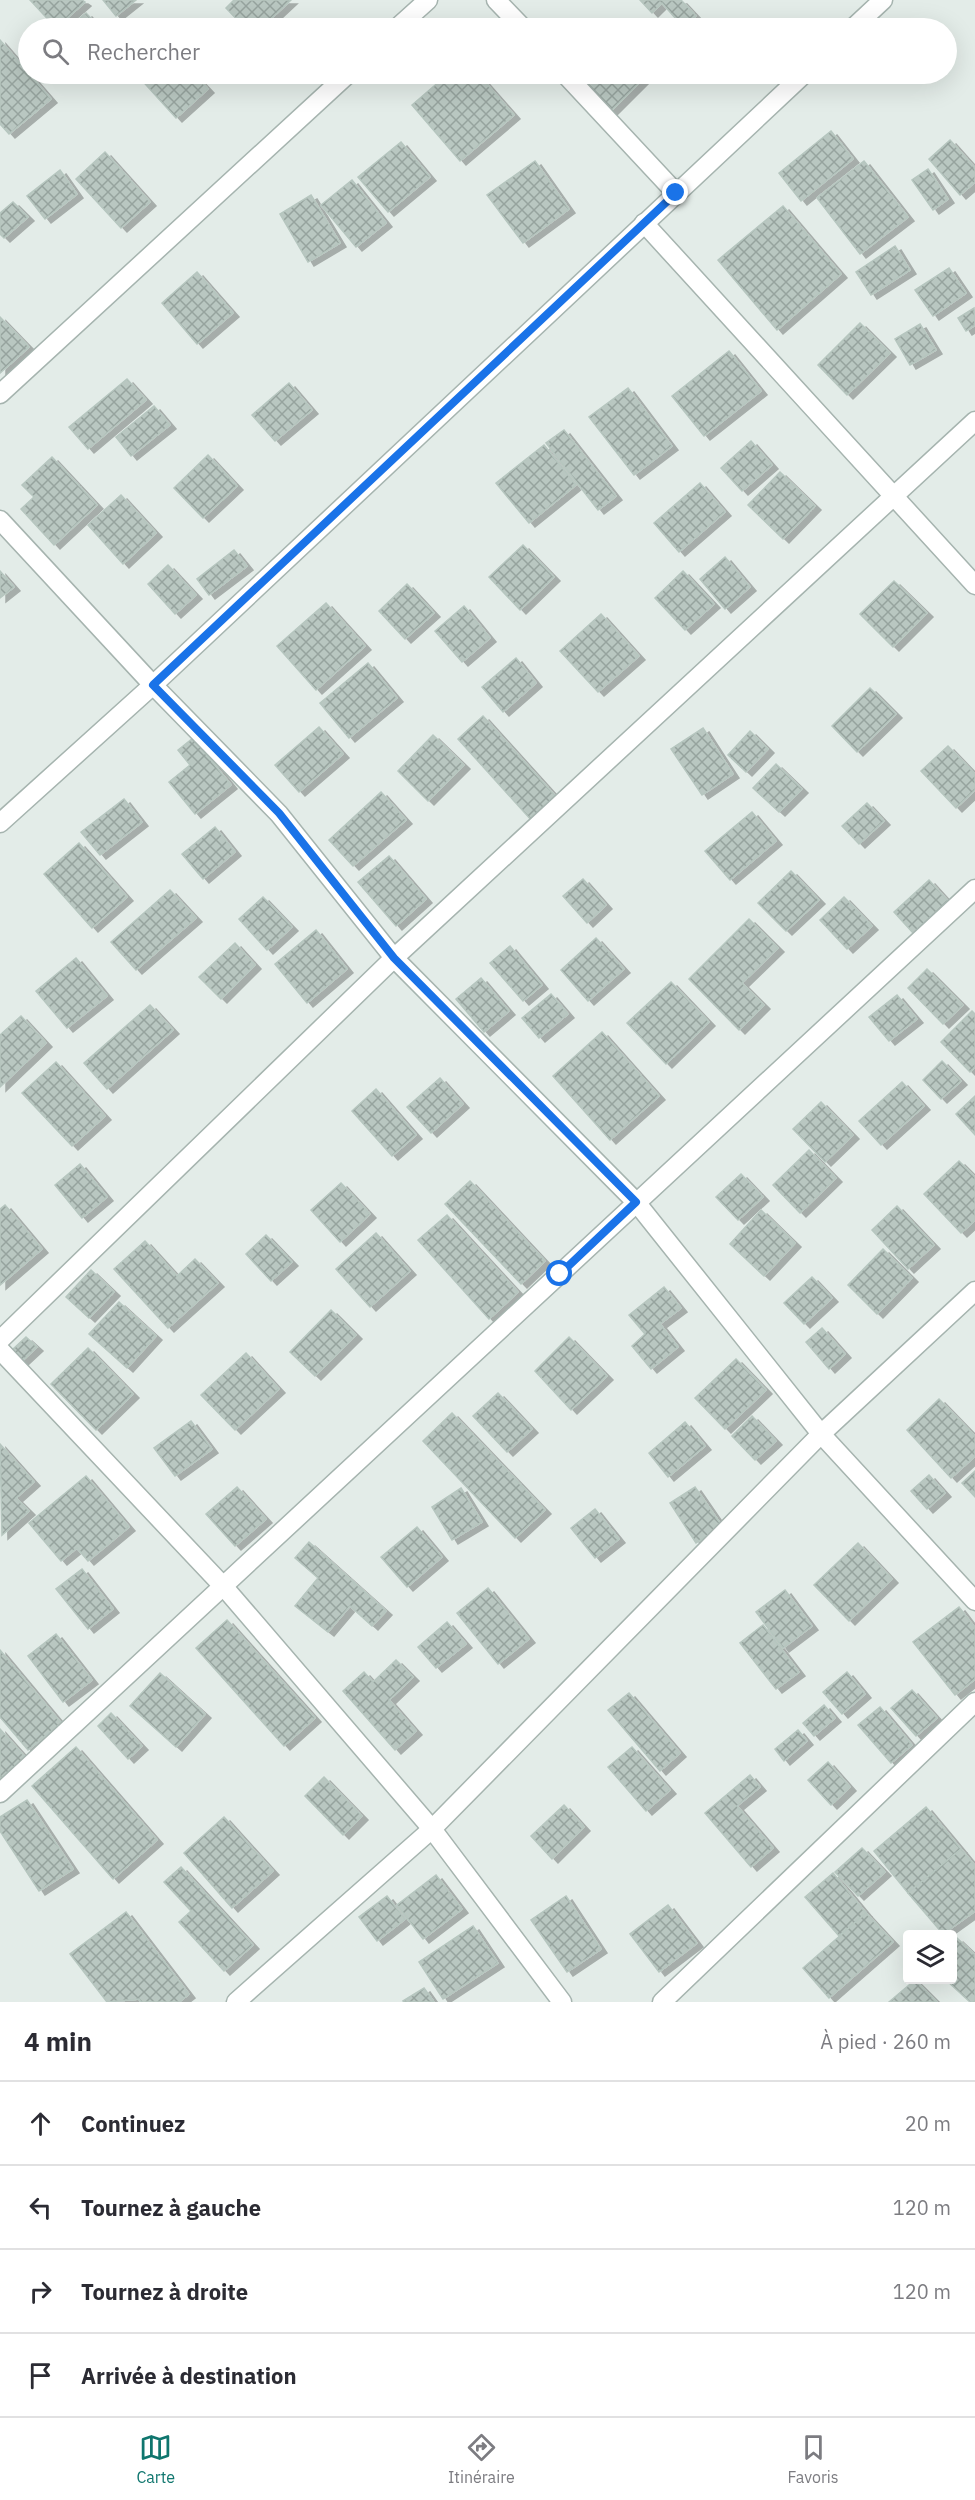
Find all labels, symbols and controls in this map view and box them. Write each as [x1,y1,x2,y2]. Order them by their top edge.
search box [18,18,957,84]
icon: search [39,35,72,68]
text: Rechercher [87,37,200,66]
route end [662,179,688,205]
route start [546,1260,572,1286]
map controls [903,1930,957,1984]
button: layers [903,1930,957,1984]
text: 4 min [24,2024,92,2058]
text: À pied · 260 m [820,2028,951,2055]
icon: ahead [24,2107,57,2140]
text: Continuez [81,2109,185,2138]
text: 20 m [905,2110,951,2137]
icon: left [24,2191,57,2224]
text: Tournez à gauche [81,2193,261,2222]
text: 120 m [893,2194,951,2221]
icon: right [24,2275,57,2308]
text: Tournez à droite [81,2277,248,2306]
text: 120 m [893,2278,951,2305]
icon: arrive [24,2359,57,2392]
text: Arrivée à destination [81,2361,297,2390]
tab: Carte [136,2431,175,2487]
tab: Itinéraire [448,2431,515,2487]
tab: Favoris [788,2431,839,2487]

